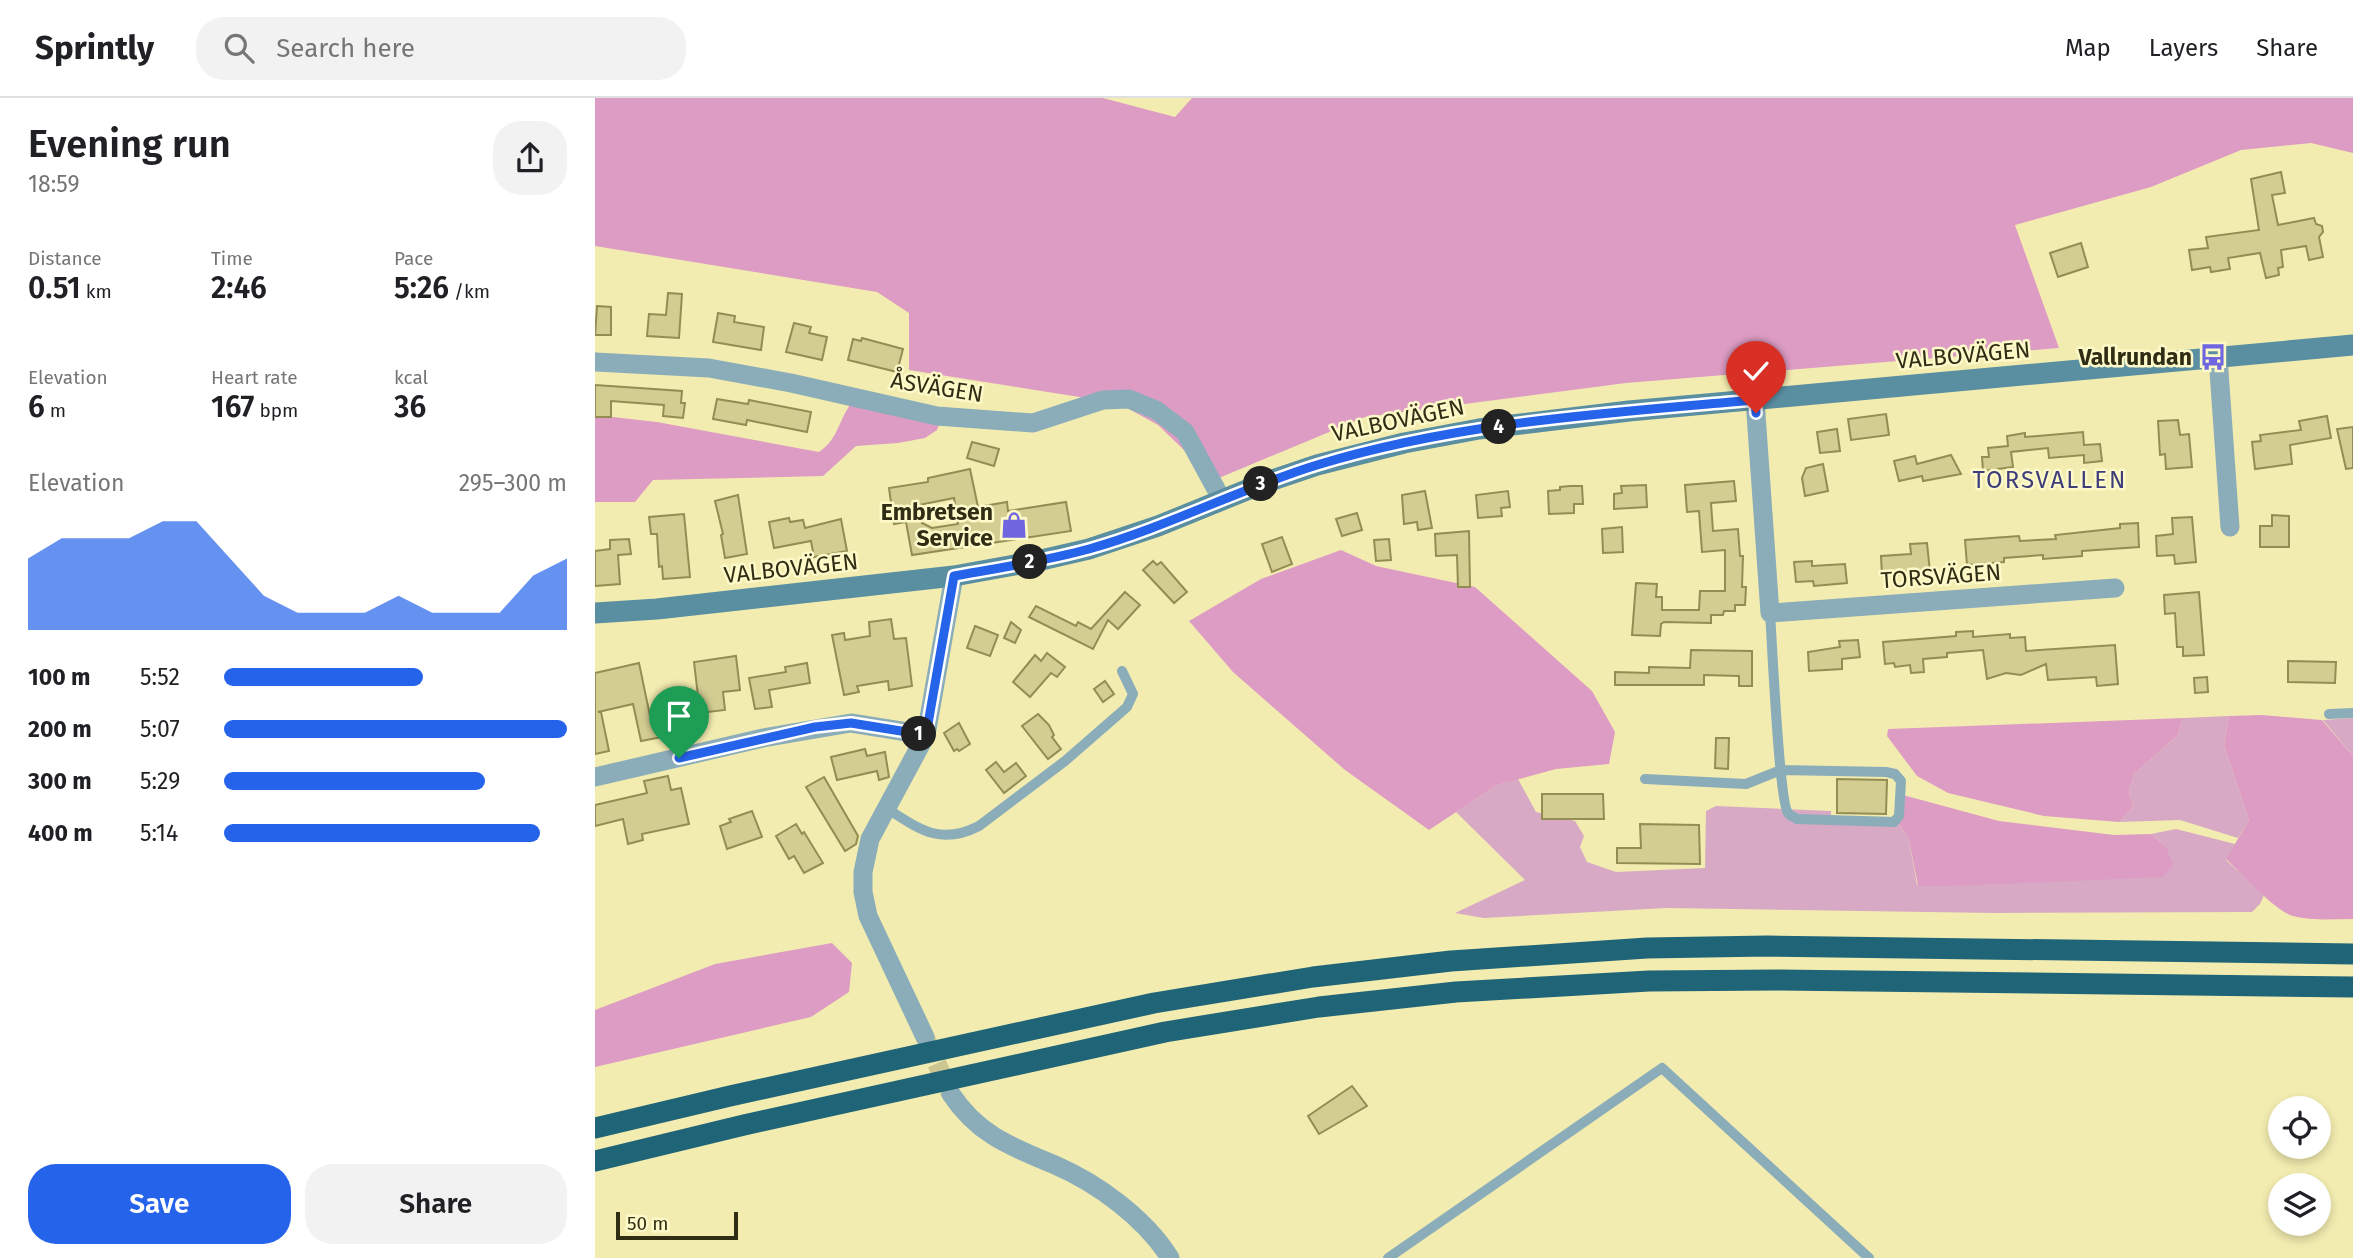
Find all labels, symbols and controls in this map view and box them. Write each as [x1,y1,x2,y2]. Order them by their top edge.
search box [196,17,686,80]
text: Sprintly [35,28,154,68]
icon: search [220,29,258,67]
text: Search here [276,33,415,64]
text: Map [2065,34,2111,62]
text: Layers [2149,34,2218,62]
text: Share [2256,34,2318,62]
text: Evening run [28,121,231,167]
button: share [493,121,567,195]
text: 18:59 [28,170,80,198]
text: Distance [28,247,102,270]
text: Time [211,247,253,270]
text: Pace [394,247,433,270]
text: 0.51 [28,270,81,306]
text: 2:46 [211,270,267,306]
text: 5:26 [394,270,449,306]
text: km [81,280,112,303]
text: /km [449,280,490,303]
street label: VALBOVÄGEN [1895,335,2031,375]
pin [1726,341,1786,413]
bus stop icon: Vallrundan [2198,342,2228,372]
place label: Vallrundan [2077,343,2192,371]
icon: check [1737,352,1775,390]
street label: ÅSVÄGEN [889,364,986,408]
text: Elevation [28,366,108,389]
text: Heart rate [211,366,298,389]
text: kcal [394,366,428,389]
text: 6 [28,389,45,425]
text: 167 [211,389,254,425]
text: 36 [394,389,426,425]
street label: VALBOVÄGEN [1329,392,1467,448]
text: m [45,399,66,422]
text: bpm [254,399,298,422]
pin: 4 [1481,410,1517,444]
text: 4 [1493,415,1504,438]
pin: 3 [1243,466,1279,502]
district label: TORSVALLEN [1972,466,2128,494]
text: Elevation [28,469,124,497]
text: 295–300 m [459,469,567,497]
text: 3 [1256,472,1265,495]
place label: Embretsen Service [881,498,993,552]
shop icon: Embretsen Service [999,510,1029,540]
pin: 2 [1013,545,1047,580]
street label: VALBOVÄGEN [722,547,860,589]
text: 2 [1025,550,1034,573]
street label: TORSVÄGEN [1880,558,2002,594]
text: 100 m [28,663,90,691]
text: 5:52 [140,663,180,691]
pin [649,686,709,758]
icon: arrive [660,697,698,735]
text: 200 m [28,715,92,743]
text: 5:07 [140,715,180,743]
pin: 1 [901,716,937,752]
text: 1 [914,722,923,745]
text: 300 m [28,767,92,795]
text: 5:29 [140,767,180,795]
text: 400 m [28,819,93,847]
text: 5:14 [140,819,178,847]
map controls [2268,1096,2331,1236]
button: locate [2268,1096,2331,1159]
button: Save [28,1164,291,1244]
button: Share [305,1164,567,1244]
button: layers [2268,1173,2331,1236]
scale bar [616,1209,739,1241]
text: 50 m [627,1212,668,1235]

